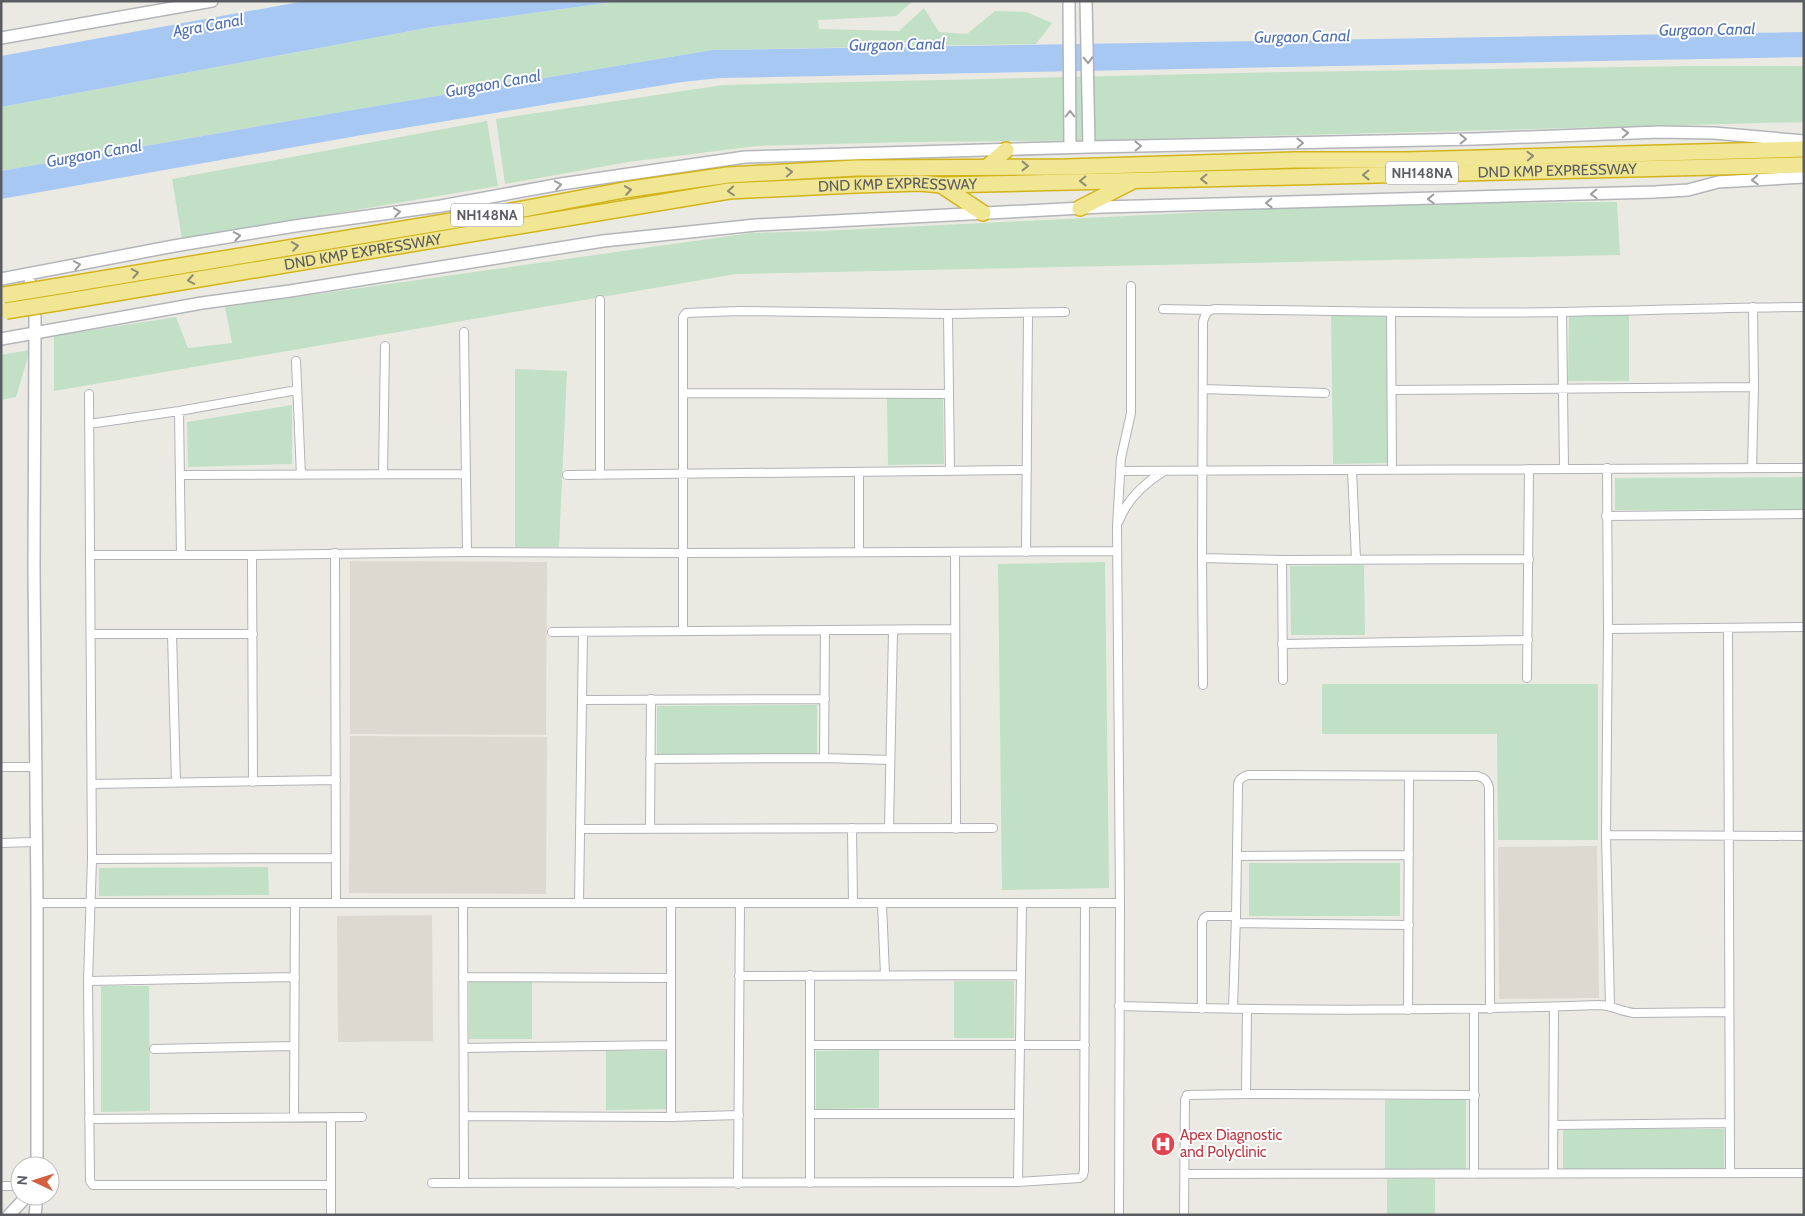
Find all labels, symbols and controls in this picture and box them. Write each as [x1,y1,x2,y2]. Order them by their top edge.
water label: Agra Canal [170,10,245,41]
water label: Gurgaon Canal [1659,19,1756,40]
water label: Gurgaon Canal [1254,26,1351,47]
water label: Gurgaon Canal [849,34,946,55]
one-way arrow [1082,56,1093,64]
water label: Gurgaon Canal [444,66,542,101]
one-way arrow [1065,110,1075,118]
one-way arrow [1622,128,1629,138]
one-way arrow [1460,134,1467,144]
water label: Gurgaon Canal [45,136,143,171]
one-way arrow [1297,138,1305,148]
one-way arrow [1134,141,1142,151]
one-way arrow [1526,151,1534,161]
street label: DND KMP EXPRESSWAY [1477,160,1638,182]
one-way arrow [1021,161,1029,171]
road number: NH148NA [1386,162,1458,184]
one-way arrow [786,166,794,177]
one-way arrow [1362,169,1370,180]
one-way arrow [1199,173,1207,184]
street label: DND KMP EXPRESSWAY [817,174,978,196]
one-way arrow [1751,175,1759,186]
one-way arrow [1078,176,1086,187]
one-way arrow [553,180,562,190]
one-way arrow [624,185,632,196]
one-way arrow [727,185,735,196]
one-way arrow [1589,188,1597,199]
one-way arrow [1427,193,1435,204]
one-way arrow [1265,198,1272,208]
road number: NH148NA [451,204,523,226]
one-way arrow [394,207,402,218]
street label: DND KMP EXPRESSWAY [283,230,443,274]
one-way arrow [232,231,241,241]
one-way arrow [291,241,300,251]
one-way arrow [72,260,81,271]
one-way arrow [131,268,139,278]
one-way arrow [187,275,196,285]
place label: Apex Diagnostic and Polyclinic [1180,1126,1282,1161]
hospital icon: Apex Diagnostic and Polyclinic [1150,1131,1176,1157]
north arrow [10,1156,60,1206]
text: N [13,1175,31,1186]

